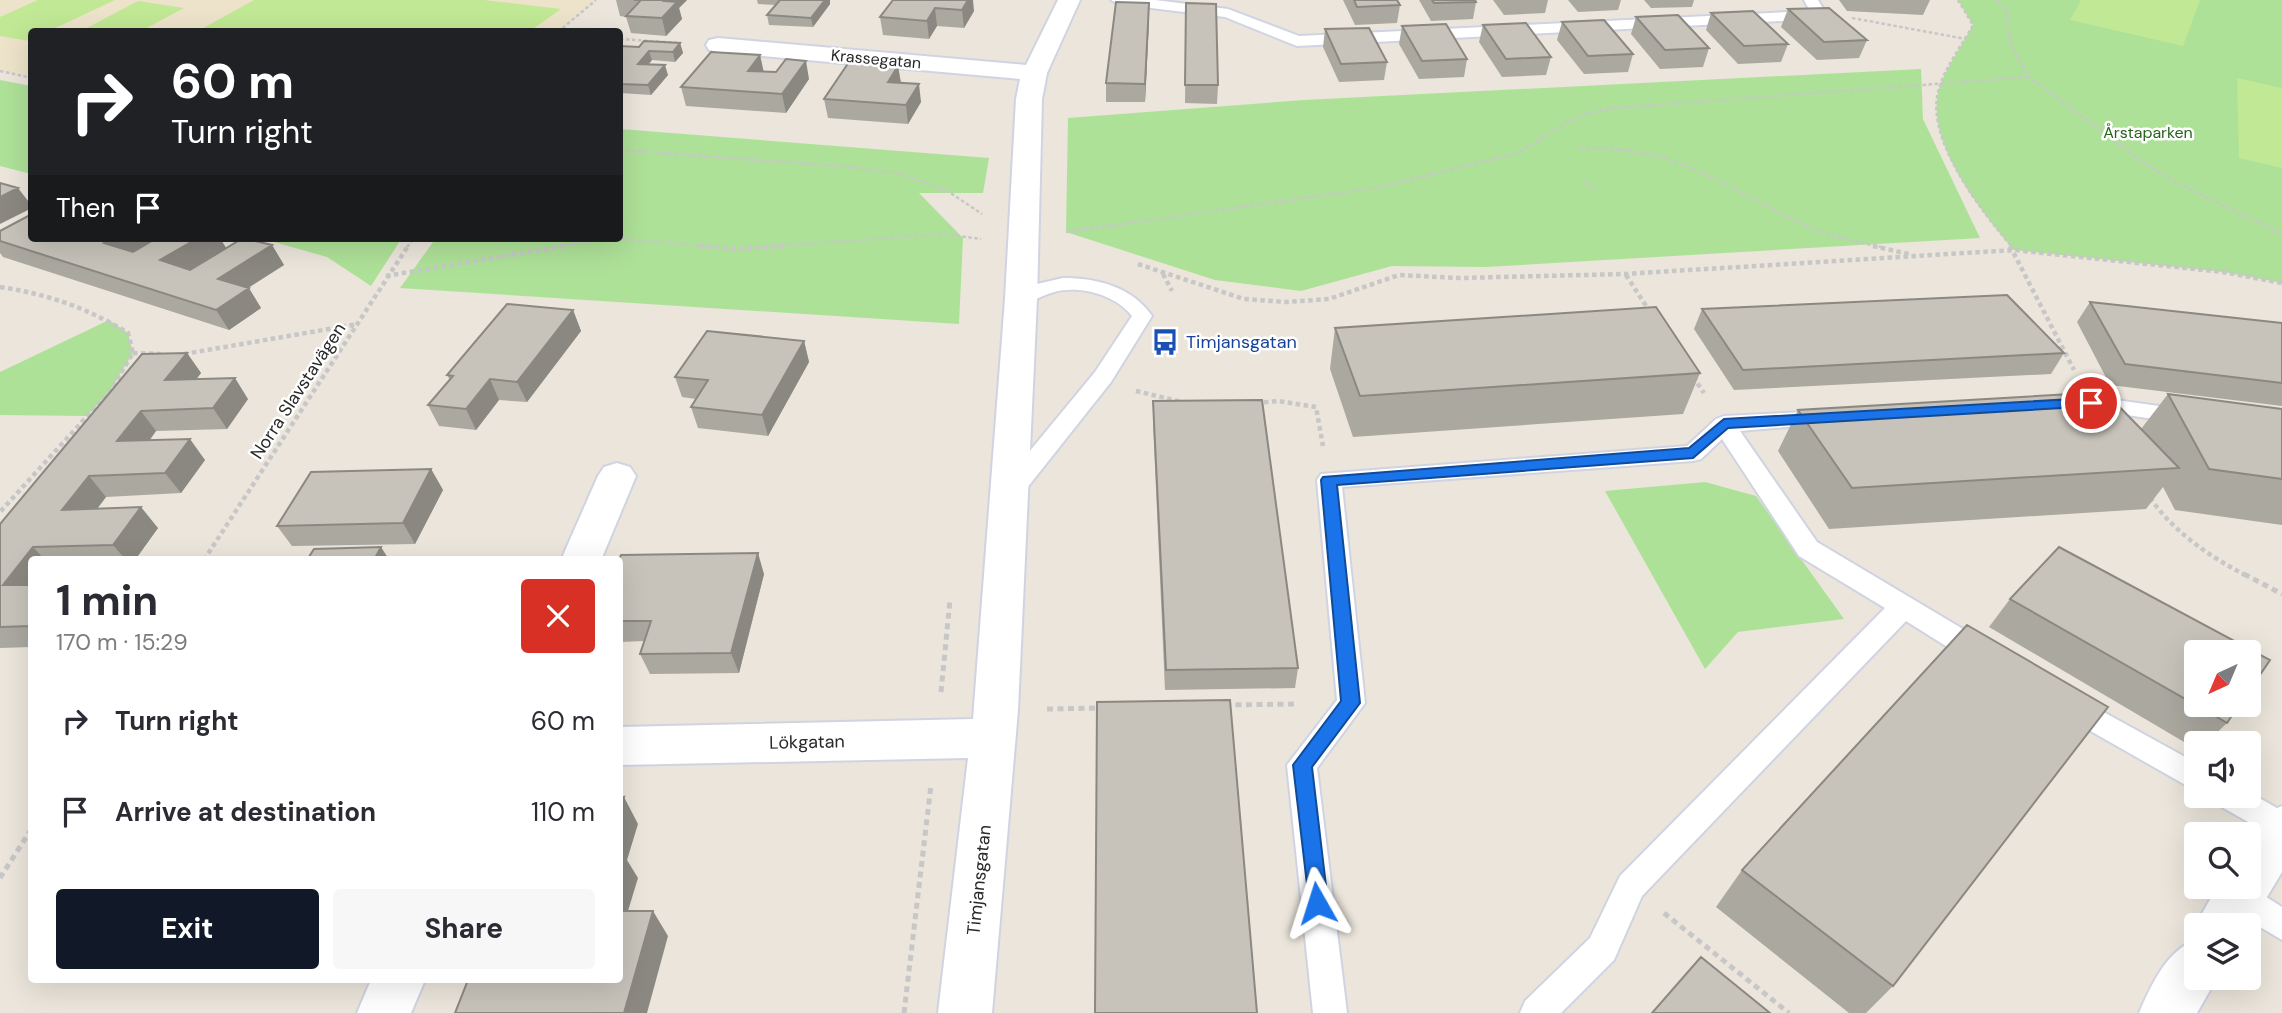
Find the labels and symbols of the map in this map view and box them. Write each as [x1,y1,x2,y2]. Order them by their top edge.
street label: Krassegatan [830,45,922,73]
park label: Årstaparken [2103,122,2193,143]
street label: Norra Slavstavägen [245,318,351,464]
bus stop icon: Timjansgatan [1150,327,1180,357]
place label: Timjansgatan [1186,330,1297,354]
pin [2061,373,2121,433]
north arrow [2184,640,2261,718]
street label: Lökgatan [769,729,845,755]
street label: Timjansgatan [961,824,997,936]
position arrow [1280,866,1354,940]

